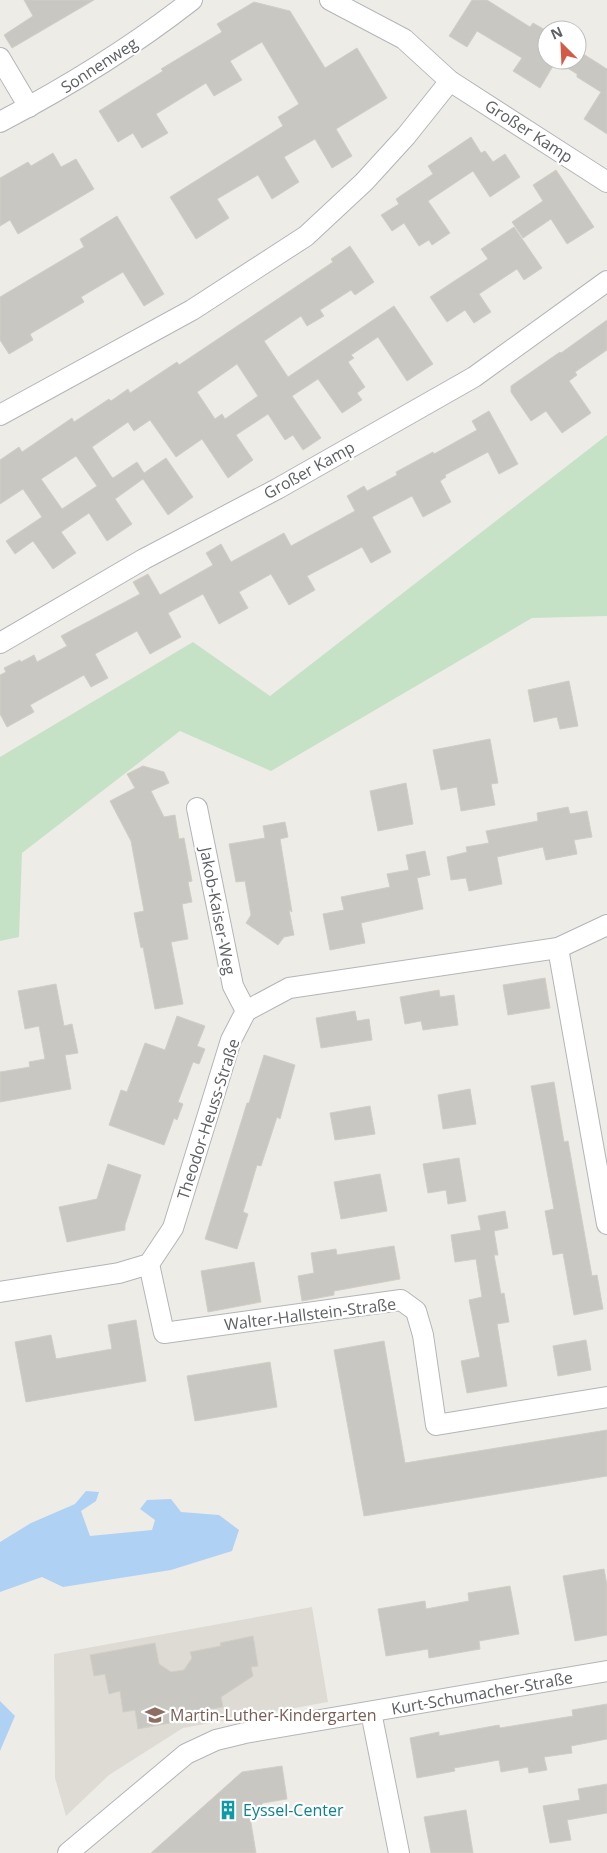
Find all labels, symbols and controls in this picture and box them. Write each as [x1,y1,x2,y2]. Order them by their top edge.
north arrow [537,20,587,70]
text: N [547,22,566,44]
street label: Sonnenweg [57,32,142,98]
street label: Großer Kamp [481,94,577,168]
street label: Großer Kamp [260,436,358,504]
street label: Jakob-Kaiser-Weg [194,843,241,977]
street label: Theodor-Heuss-Straße [172,1036,244,1202]
street label: Walter-Hallstein-Straße [223,1293,397,1335]
street label: Kurt-Schumacher-Straße [390,1666,574,1720]
school or university icon: Martin-Luther-Kindergarten [144,1704,166,1726]
place label: Martin-Luther-Kindergarten [170,1704,376,1726]
building icon: Eyssel-Center [217,1799,239,1821]
place label: Eyssel-Center [243,1799,344,1821]

